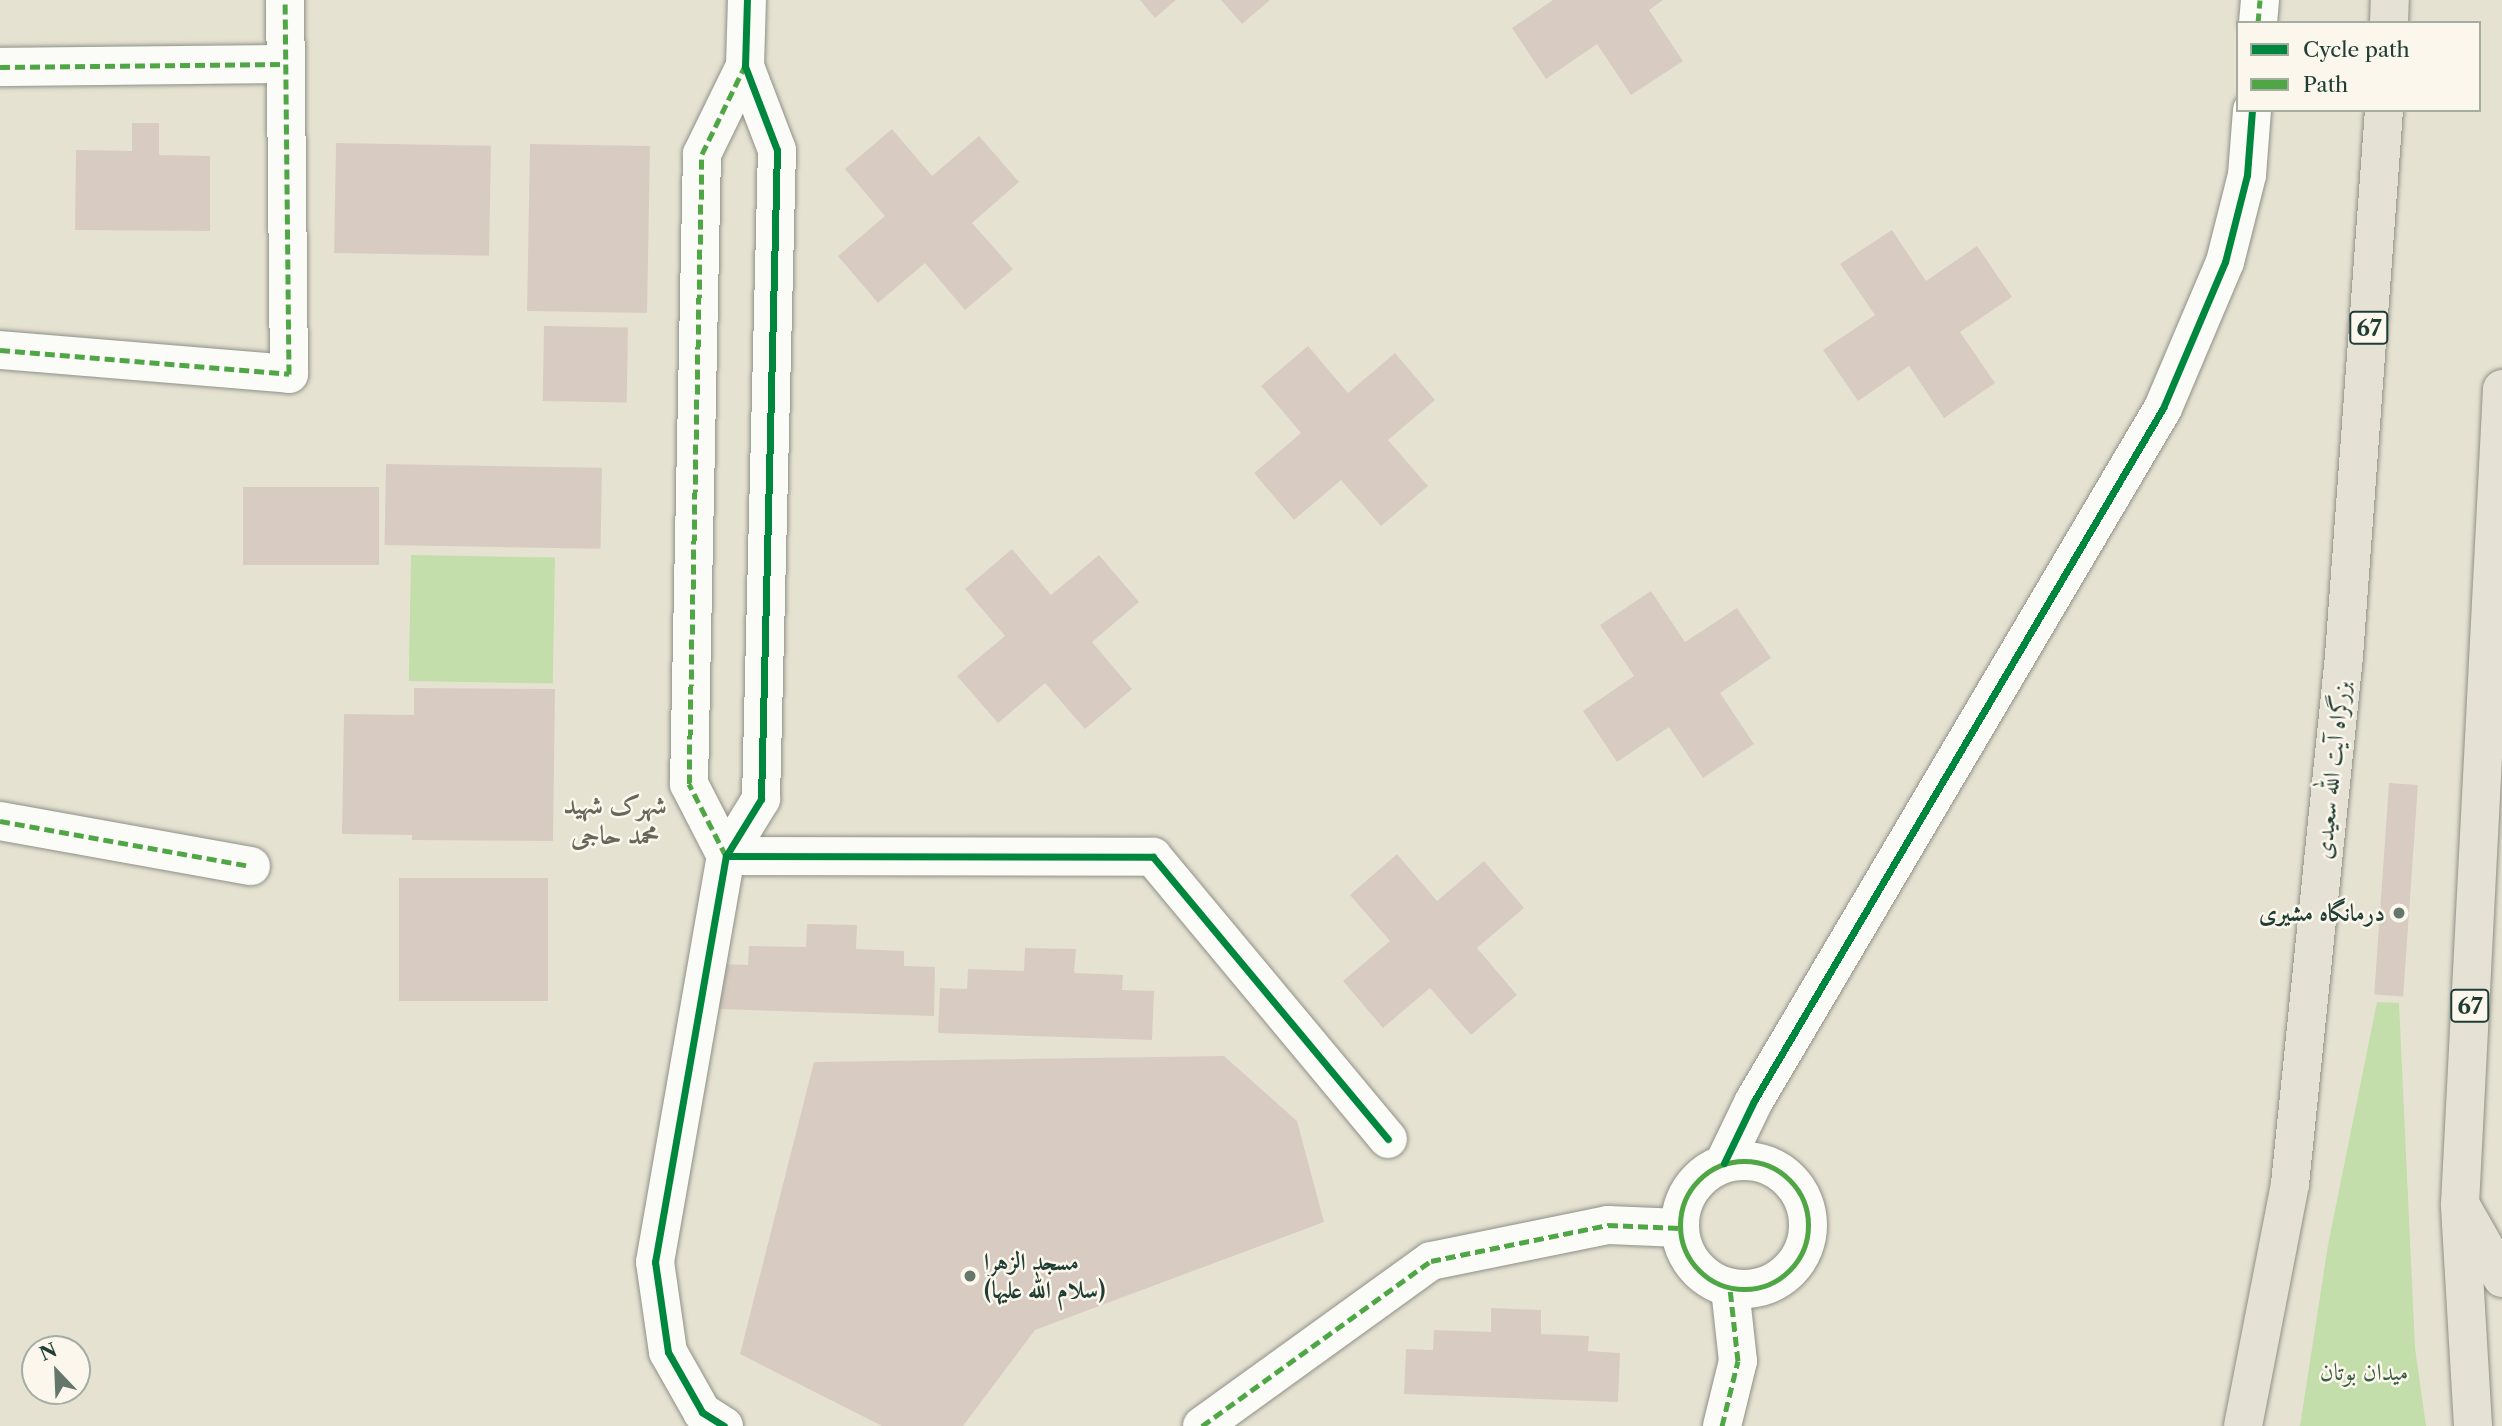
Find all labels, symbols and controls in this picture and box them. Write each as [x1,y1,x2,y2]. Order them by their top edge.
legend [2236,21,2481,112]
text: Cycle path [2303,37,2410,62]
text: Path [2303,72,2348,97]
road number: 67 [2348,308,2390,348]
street label: بزرگراه آیت الله سعیدی [2308,679,2356,861]
district label: شهرک شهید محمد حاجی [563,790,667,852]
place label: درمانگاه مشیری [2259,899,2385,927]
marker: درمانگاه مشیری [2391,905,2407,921]
road number: 67 [2449,987,2491,1026]
place label: مسجد الزهرا (سلام الله علیها) [984,1248,1106,1304]
marker: مسجد الزهرا (سلام الله علیها) [962,1268,978,1284]
north arrow [21,1335,91,1405]
text: N [36,1338,60,1366]
park label: میدان بوتان [2320,1358,2408,1386]

